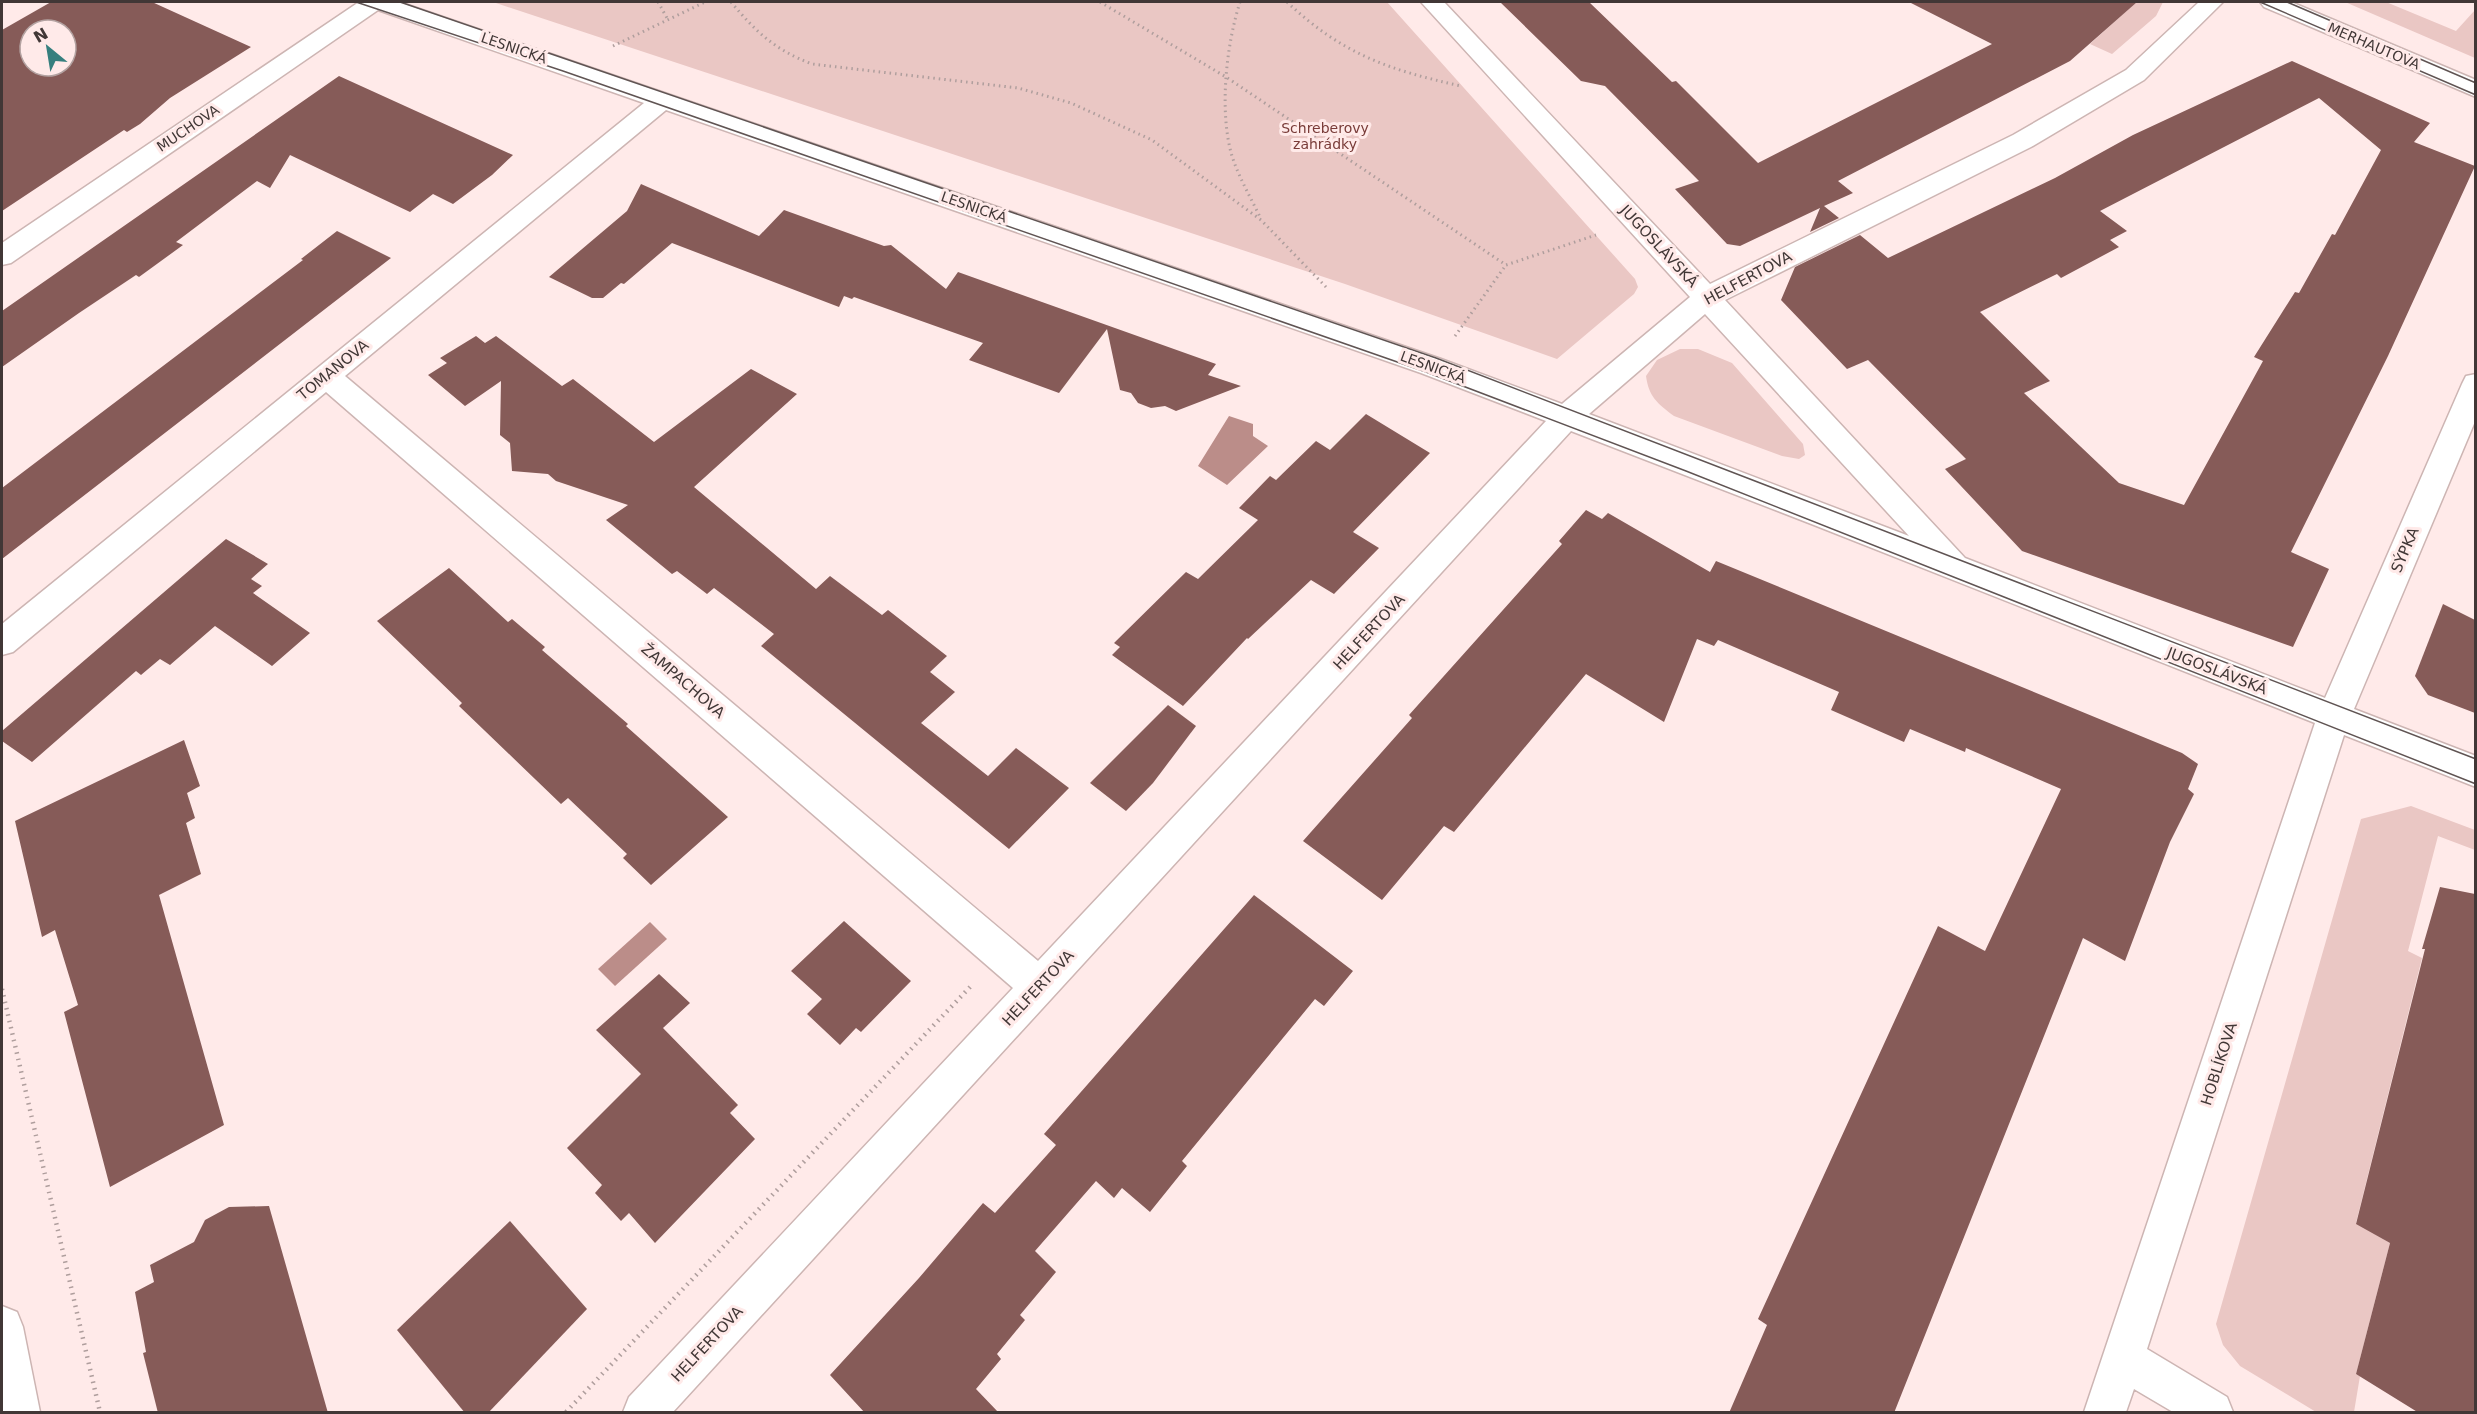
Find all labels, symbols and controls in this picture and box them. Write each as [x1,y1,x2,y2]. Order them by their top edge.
north arrow [18,18,78,78]
street label: MERHAUTOVA [2325,19,2423,73]
text: N [30,24,51,47]
street label: LESNICKÁ [479,29,549,67]
street label: MUCHOVA [154,101,223,155]
park label: Schreberovy zahrádky [1281,120,1369,152]
street label: LESNICKÁ [939,188,1009,226]
street label: JUGOSLÁVSKÁ [1616,200,1703,291]
street label: HELFERTOVA [1701,247,1796,309]
street label: TOMANOVA [293,335,373,405]
street label: LESNICKÁ [1398,348,1468,386]
street label: SÝPKA [2386,524,2423,575]
street label: HELFERTOVA [1329,590,1409,674]
street label: ŽAMPACHOVA [638,639,730,723]
street label: JUGOSLÁVSKÁ [2163,642,2271,699]
street label: HELFERTOVA [998,946,1078,1030]
street label: HOBLÍKOVA [2196,1019,2241,1108]
street label: HELFERTOVA [667,1302,747,1386]

